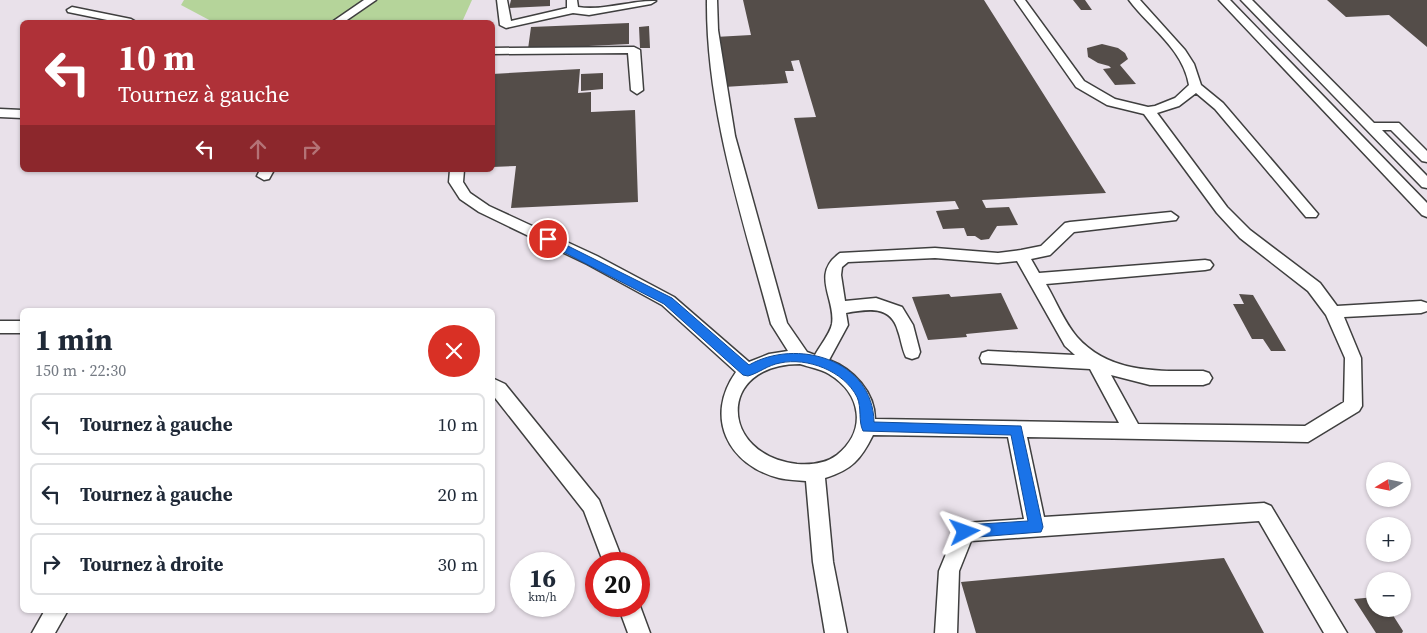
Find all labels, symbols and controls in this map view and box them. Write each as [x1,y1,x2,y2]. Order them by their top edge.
text: 10 m [118,34,195,82]
icon: left [35,40,100,105]
text: Tournez à gauche [118,79,289,109]
icon: left [191,135,219,163]
icon: ahead [244,135,272,163]
icon: right [297,135,325,163]
pin [527,218,569,260]
icon: arrive [534,225,562,253]
text: 1 min [35,319,113,360]
button: close [428,325,480,377]
text: 150 m · 22:30 [35,359,126,381]
icon: left [37,410,65,438]
text: Tournez à gauche [80,411,233,437]
text: 10 m [437,411,478,437]
north arrow [1366,462,1411,508]
map controls [1366,462,1411,617]
icon: left [37,480,65,508]
text: Tournez à gauche [80,481,233,507]
text: 20 m [437,481,478,507]
position arrow [938,505,990,557]
button: + [1366,517,1411,562]
icon: right [37,550,65,578]
text: Tournez à droite [80,551,223,577]
text: 30 m [437,551,478,577]
speed limit sign: 20 [585,552,650,617]
text: 16 [529,561,556,595]
button: − [1366,572,1411,617]
text: km/h [528,589,557,605]

